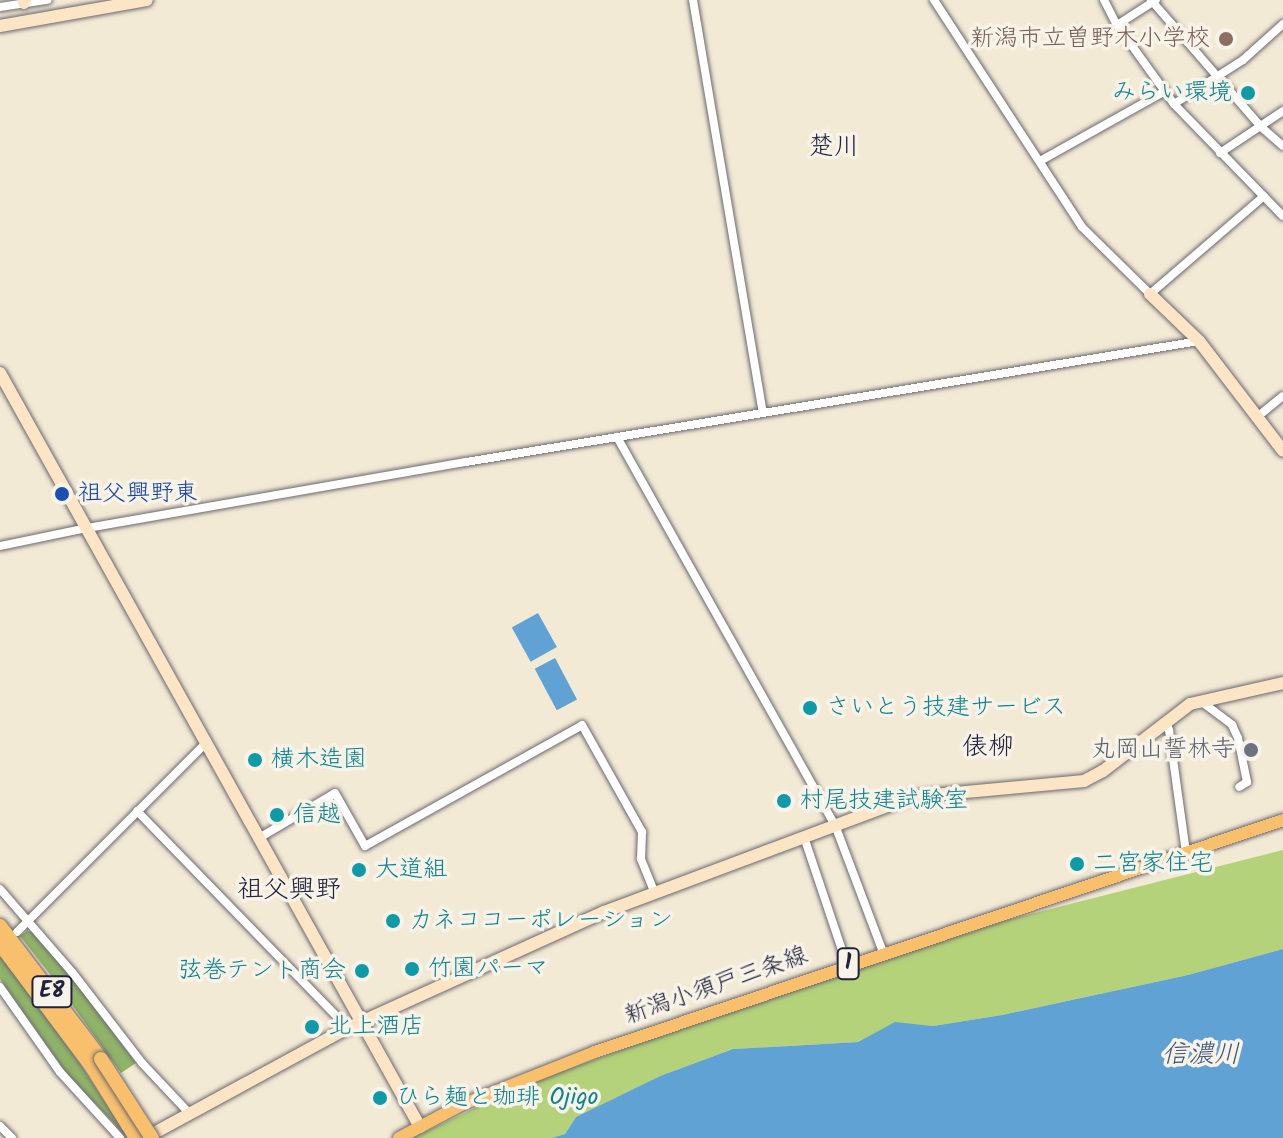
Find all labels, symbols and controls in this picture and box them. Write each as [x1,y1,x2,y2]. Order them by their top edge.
place label: 新潟市立曽野木小学校 [970,25,1210,53]
marker: 新潟市立曽野木小学校 [1217,30,1235,48]
place label: みらい環境 [1112,79,1232,107]
marker: みらい環境 [1239,84,1257,102]
district label: 楚川 [808,132,860,164]
place label: 祖父興野東 [78,480,198,508]
marker: 祖父興野東 [53,485,71,503]
place label: さいとう技建サービス [826,694,1066,722]
marker: さいとう技建サービス [801,699,819,717]
district label: 俵柳 [962,732,1014,764]
place label: 丸岡山誓林寺 [1091,736,1235,764]
marker: 丸岡山誓林寺 [1242,741,1260,759]
place label: 横木造園 [271,746,367,774]
marker: 横木造園 [246,751,264,769]
place label: 村尾技建試験室 [800,787,968,815]
marker: 村尾技建試験室 [775,792,793,810]
place label: 信越 [293,801,341,829]
marker: 信越 [268,806,286,824]
place label: 二宮家住宅 [1093,850,1213,878]
marker: 二宮家住宅 [1068,855,1086,873]
place label: 大道組 [375,856,447,884]
marker: 大道組 [350,861,368,879]
district label: 祖父興野 [237,875,341,907]
place label: カネココーポレーション [409,907,674,935]
marker: カネココーポレーション [384,912,402,930]
street label: 新潟小須戸三条線 [621,941,811,1031]
road number: 1 [836,946,860,982]
place label: 竹園パーマ [428,955,548,983]
place label: 弦巻テント商会 [178,957,346,985]
marker: 竹園パーマ [403,960,421,978]
marker: 弦巻テント商会 [353,962,371,980]
road number: E8 [30,974,74,1010]
place label: 北上酒店 [328,1013,424,1041]
marker: 北上酒店 [303,1018,321,1036]
water label: 信濃川 [1162,1040,1240,1072]
place label: ひら麺と珈琲 Ojigo [396,1084,598,1112]
marker: ひら麺と珈琲 Ojigo [371,1089,389,1107]

